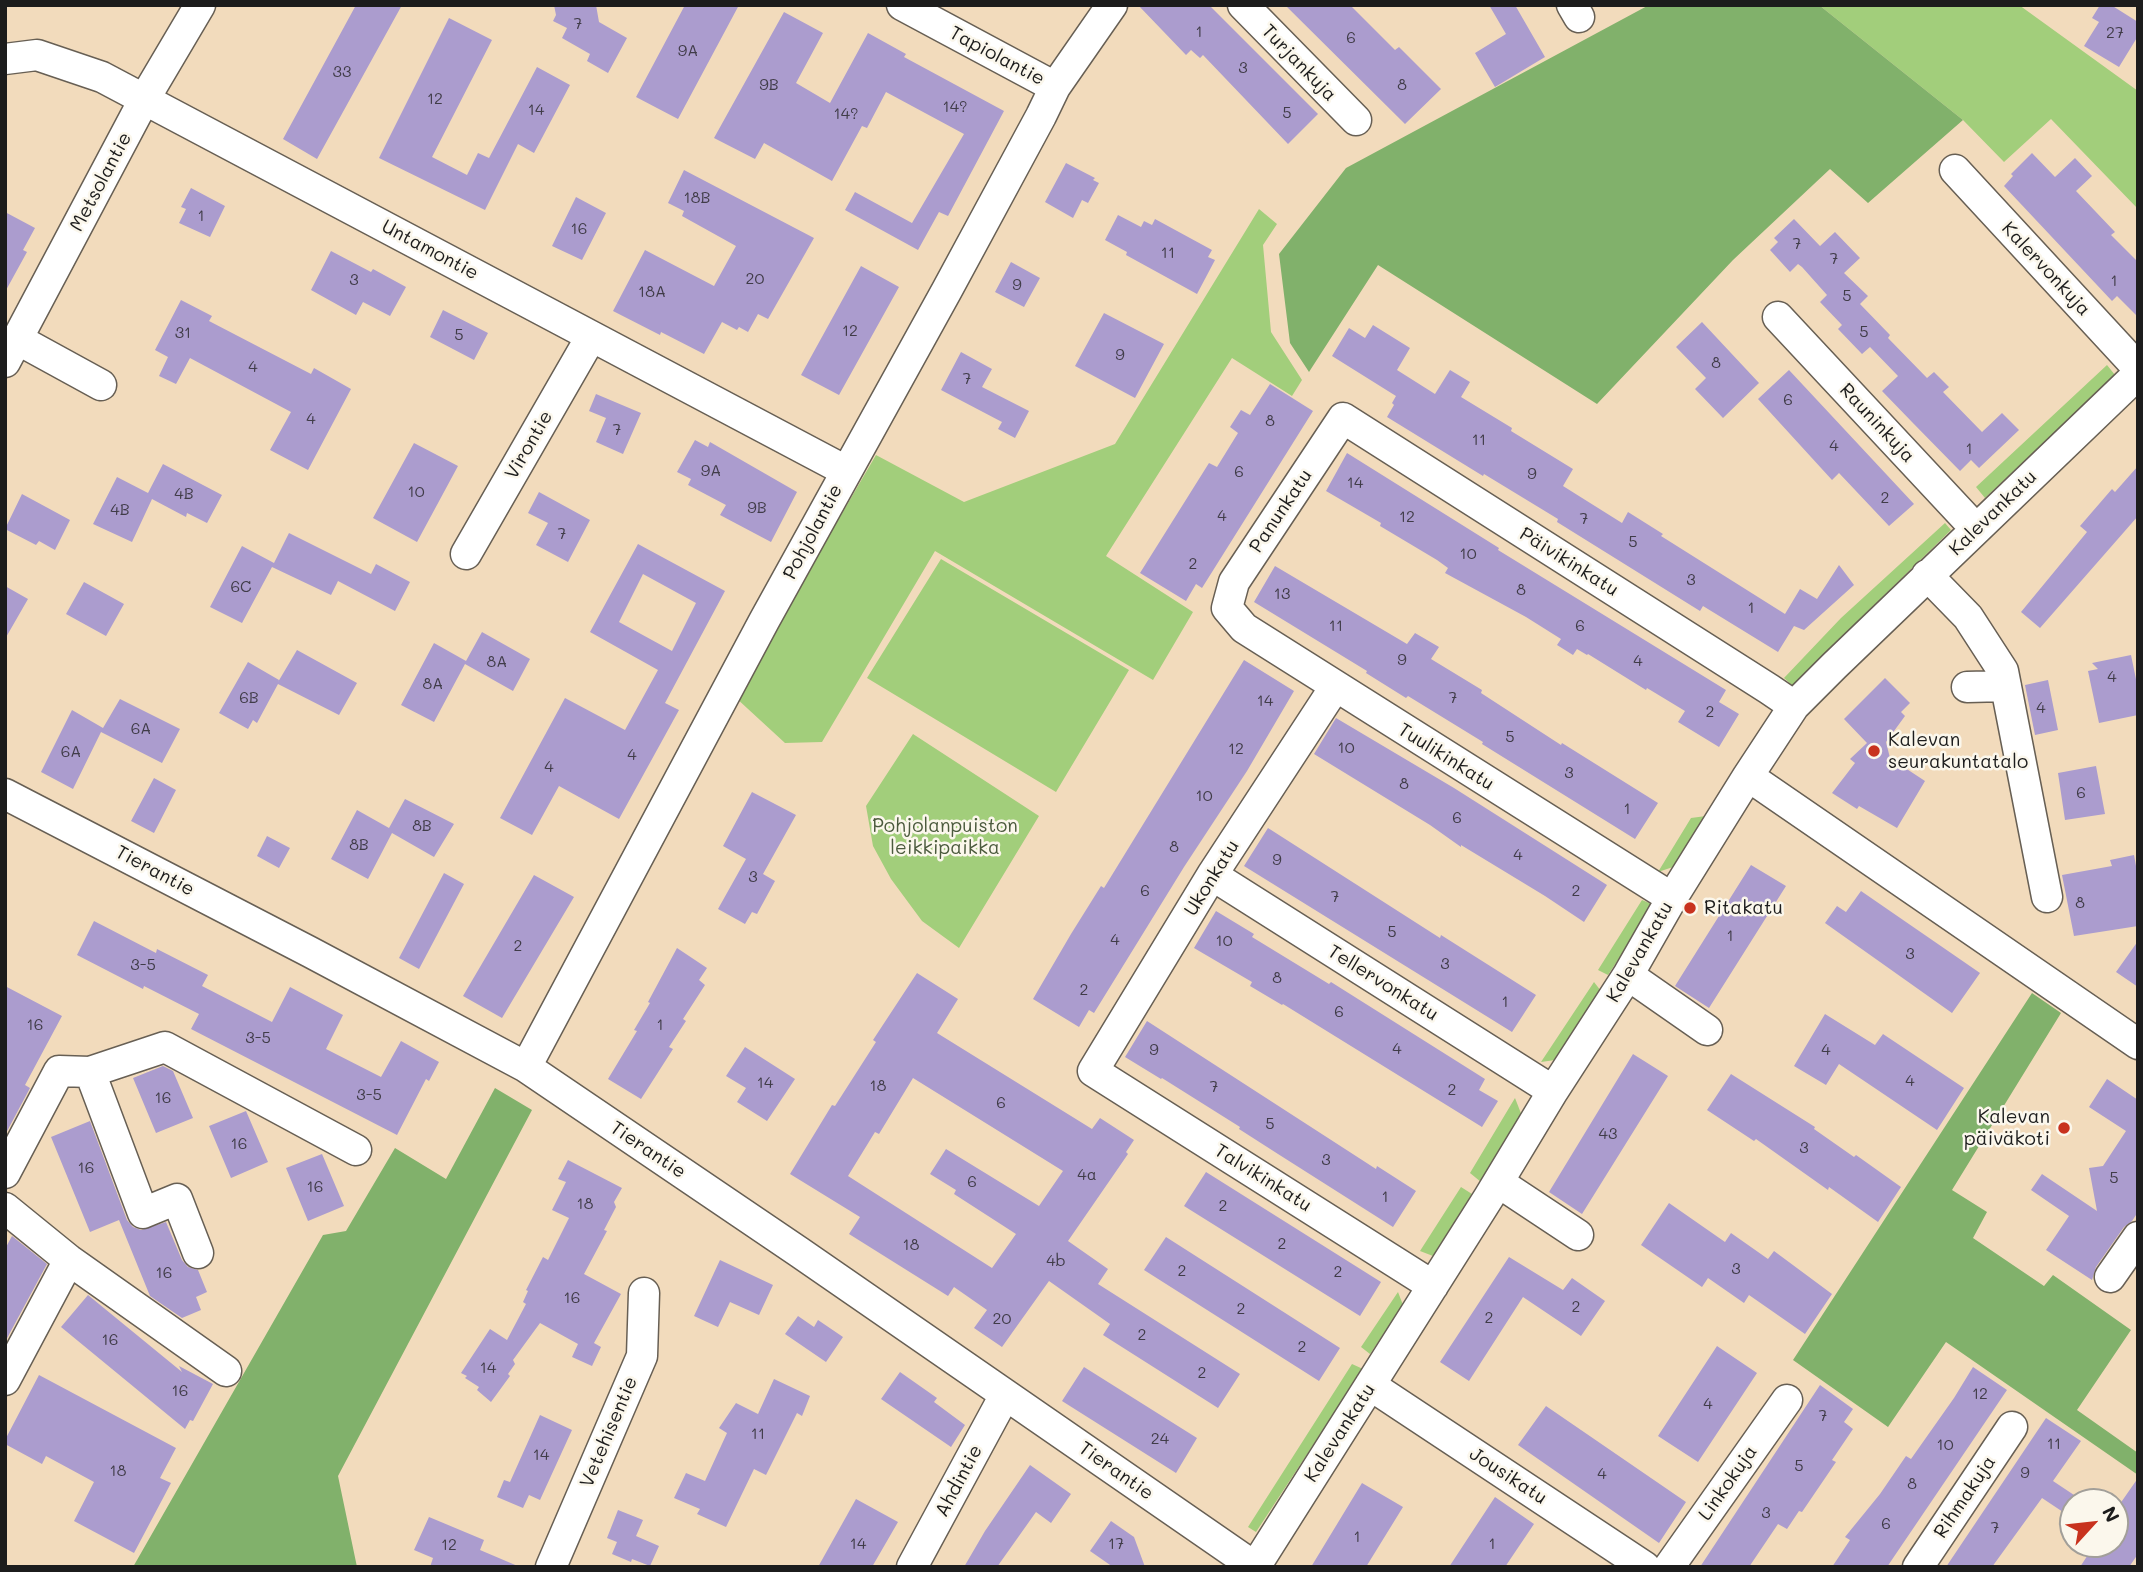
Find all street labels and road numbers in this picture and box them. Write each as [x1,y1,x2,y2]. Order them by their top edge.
street label: Turjankuja [1257,20,1341,106]
street label: Tapiolantie [946,21,1048,91]
street label: Metsolantie [65,129,137,235]
street label: Untamontie [378,215,482,285]
street label: Kalervonkuja [1997,217,2095,321]
street label: Rauninkuja [1835,379,1919,467]
street label: Virontie [500,407,558,483]
street label: Panunkatu [1245,465,1317,557]
street label: Kalevankatu [1944,466,2042,560]
street label: Pohjolantie [778,481,848,583]
street label: Päivikinkatu [1515,523,1623,601]
street label: Tuulikinkatu [1394,718,1498,796]
street label: Ukonkatu [1180,836,1244,920]
street label: Tierantie [112,841,198,901]
street label: Kalevankatu [1602,897,1678,1007]
street label: Tellervonkatu [1324,940,1442,1026]
street label: Tierantie [606,1117,690,1183]
street label: Talvikinkatu [1210,1139,1316,1217]
street label: Vetehisentie [575,1373,643,1491]
street label: Kalevankatu [1300,1379,1380,1487]
street label: Tierantie [1074,1437,1158,1505]
street label: Ahdintie [931,1441,987,1521]
street label: Linkokuja [1694,1441,1762,1525]
street label: Jousikatu [1465,1443,1551,1509]
street label: Rihmakuja [1929,1451,2001,1543]

